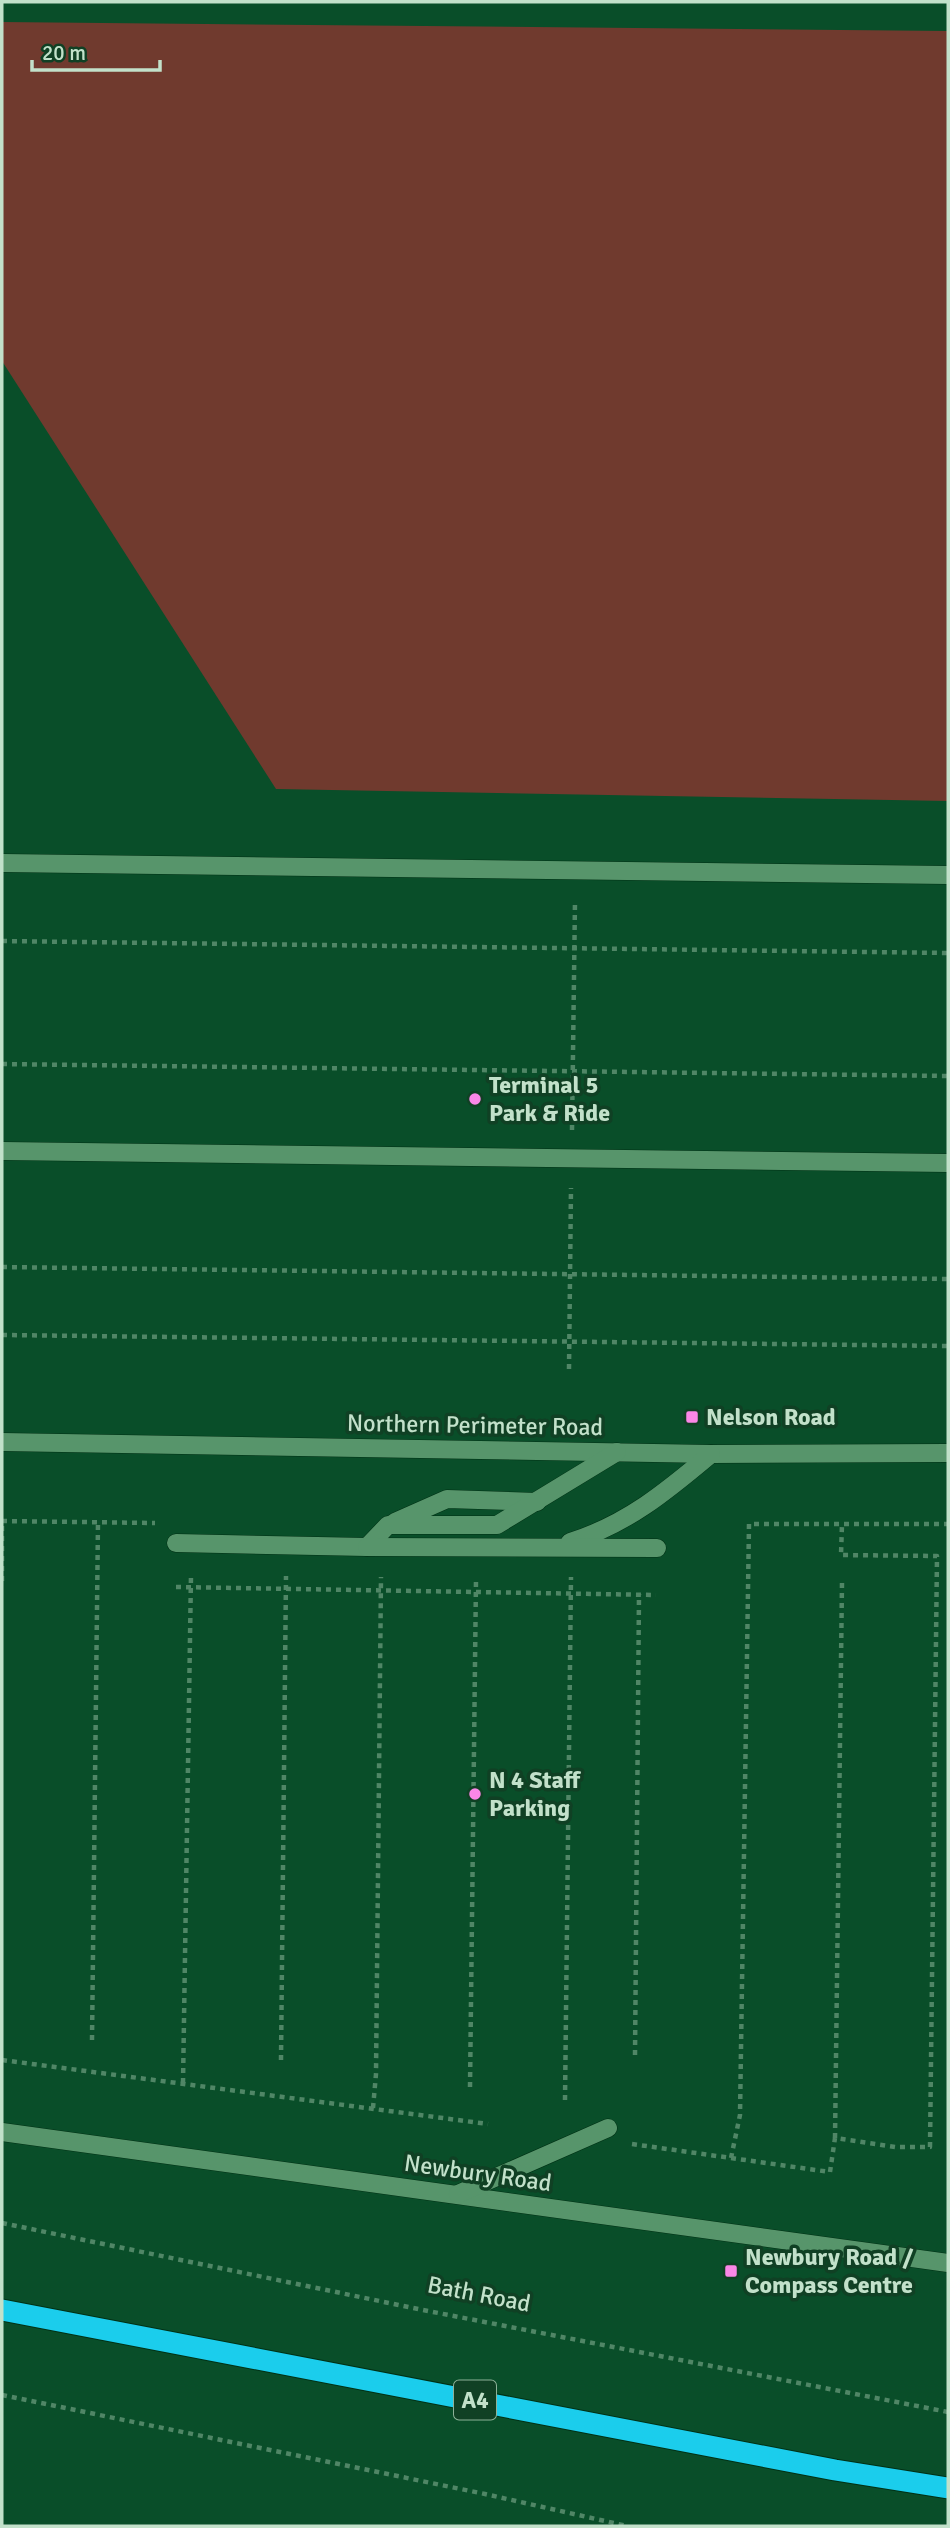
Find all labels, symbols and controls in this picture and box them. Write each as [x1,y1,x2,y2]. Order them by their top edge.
scale bar [32,28,159,72]
text: 20 m [42,40,86,66]
place label: Terminal 5 Park & Ride [489,1070,610,1128]
marker: Terminal 5 Park & Ride [467,1091,483,1107]
place label: Nelson Road [706,1402,836,1432]
street label: Northern Perimeter Road [347,1408,603,1442]
marker: Nelson Road [684,1409,700,1425]
place label: N 4 Staff Parking [489,1765,582,1823]
marker: N 4 Staff Parking [467,1786,483,1802]
street label: Newbury Road [402,2148,554,2198]
place label: Newbury Road / Compass Centre [745,2242,914,2300]
marker: Newbury Road / Compass Centre [723,2263,739,2279]
street label: Bath Road [425,2269,533,2319]
road number: A4 [454,2380,496,2420]

